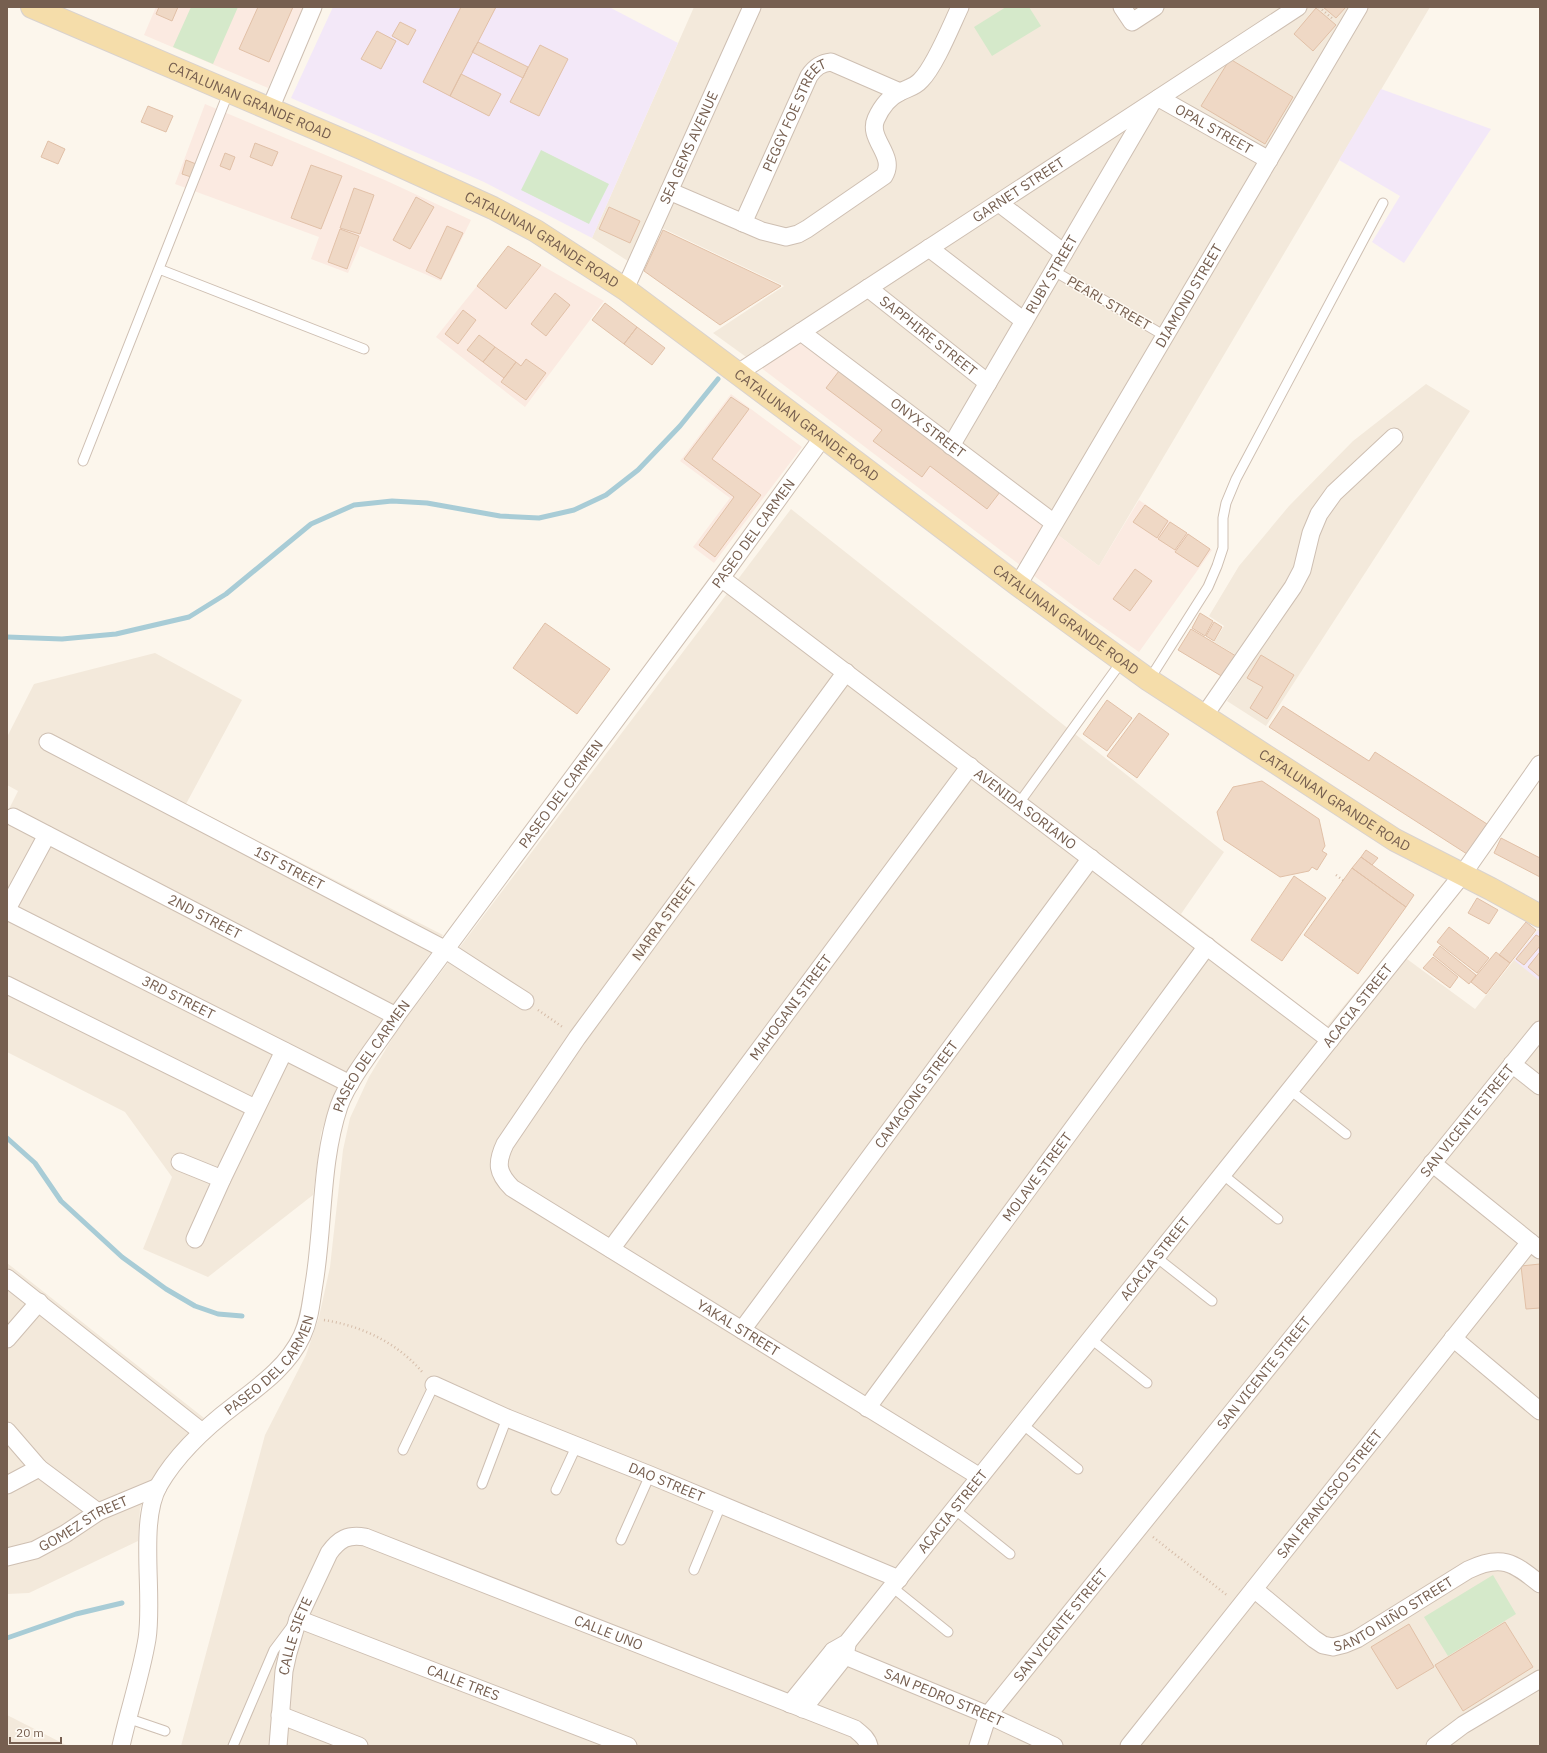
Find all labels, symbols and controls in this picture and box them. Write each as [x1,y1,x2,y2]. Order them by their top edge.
street label: PEGGY FOE STREET [758,54,829,174]
street label: CATALUNAN GRANDE ROAD [165,57,335,143]
street label: SEA GEMS AVENUE [655,88,722,207]
street label: OPAL STREET [1172,100,1256,158]
street label: GARNET STREET [969,153,1068,226]
street label: CATALUNAN GRANDE ROAD [462,187,623,292]
street label: RUBY STREET [1022,232,1082,317]
street label: DIAMOND STREET [1151,241,1226,351]
street label: PEARL STREET [1064,272,1154,334]
street label: SAPPHIRE STREET [876,292,981,380]
street label: CATALUNAN GRANDE ROAD [731,365,883,485]
street label: ONYX STREET [887,394,969,462]
street label: PASEO DEL CARMEN [708,475,799,592]
street label: CATALUNAN GRANDE ROAD [989,560,1143,679]
street label: PASEO DEL CARMEN [515,736,607,852]
street label: CATALUNAN GRANDE ROAD [1256,745,1413,855]
street label: AVENIDA SORIANO [971,764,1080,853]
street label: 1ST STREET [251,842,327,894]
street label: NARRA STREET [628,874,700,964]
street label: 2ND STREET [165,890,244,943]
street label: MAHOGANI STREET [745,951,836,1064]
street label: ACACIA STREET [1318,960,1396,1051]
street label: 3RD STREET [139,972,218,1023]
street label: PASEO DEL CARMEN [329,996,414,1114]
street label: CAMAGONG STREET [870,1037,962,1152]
street label: SAN VICENTE STREET [1416,1060,1518,1181]
street label: MOLAVE STREET [998,1129,1076,1225]
street label: ACACIA STREET [1116,1213,1194,1304]
street label: YAKAL STREET [693,1295,783,1360]
street label: PASEO DEL CARMEN [221,1313,318,1419]
street label: SAN VICENTE STREET [1213,1313,1315,1433]
street label: SAN FRANCISCO STREET [1273,1426,1386,1562]
street label: DAO STREET [626,1458,707,1506]
street label: ACACIA STREET [913,1466,991,1557]
street label: GOMEZ STREET [35,1492,130,1556]
street label: SAN VICENTE STREET [1009,1565,1111,1685]
street label: SANTO NIÑO STREET [1332,1572,1456,1656]
street label: CALLE SIETE [274,1594,316,1677]
street label: CALLE UNO [572,1611,646,1654]
street label: CALLE TRES [424,1660,502,1705]
street label: SAN PEDRO STREET [881,1664,1006,1730]
scale bar [10,1719,61,1745]
text: 20 m [16,1725,44,1740]

